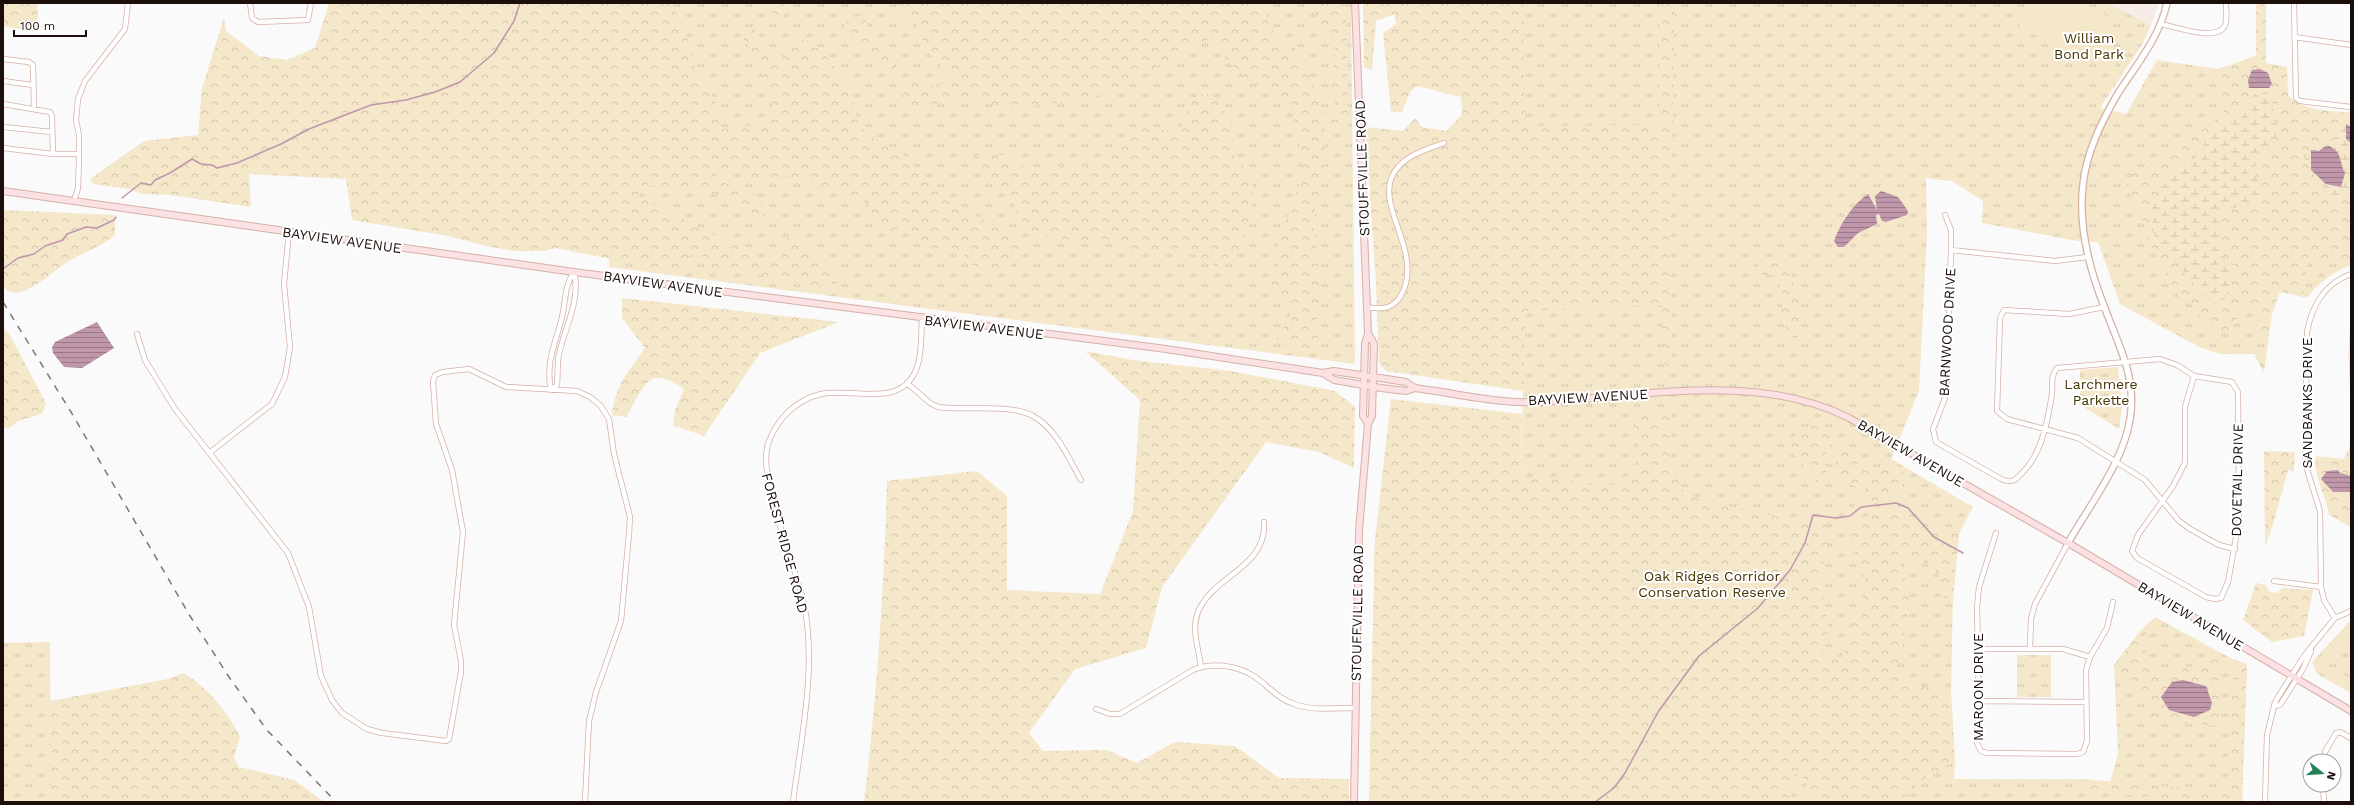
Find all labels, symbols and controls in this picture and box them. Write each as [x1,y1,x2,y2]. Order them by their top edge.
scale bar [14,12,86,38]
text: 100 m [20,19,55,33]
park label: William Bond Park [2054,30,2124,62]
street label: STOUFFVILLE ROAD [1352,99,1372,237]
street label: BAYVIEW AVENUE [281,224,403,256]
street label: BARNWOOD DRIVE [1936,267,1958,397]
street label: BAYVIEW AVENUE [602,268,724,300]
street label: BAYVIEW AVENUE [923,312,1045,342]
street label: SANDBANKS DRIVE [2299,337,2315,469]
park label: Larchmere Parkette [2064,376,2138,408]
street label: BAYVIEW AVENUE [1527,386,1649,408]
street label: BAYVIEW AVENUE [1855,416,1967,490]
street label: DOVETAIL DRIVE [2228,423,2246,537]
street label: FOREST RIDGE ROAD [759,471,811,615]
street label: STOUFFVILLE ROAD [1348,545,1366,681]
park label: Oak Ridges Corridor Conservation Reserve [1638,568,1786,600]
street label: BAYVIEW AVENUE [2135,578,2247,654]
street label: MAROON DRIVE [1970,633,1986,741]
north arrow [2302,753,2342,793]
text: N [2324,770,2338,782]

